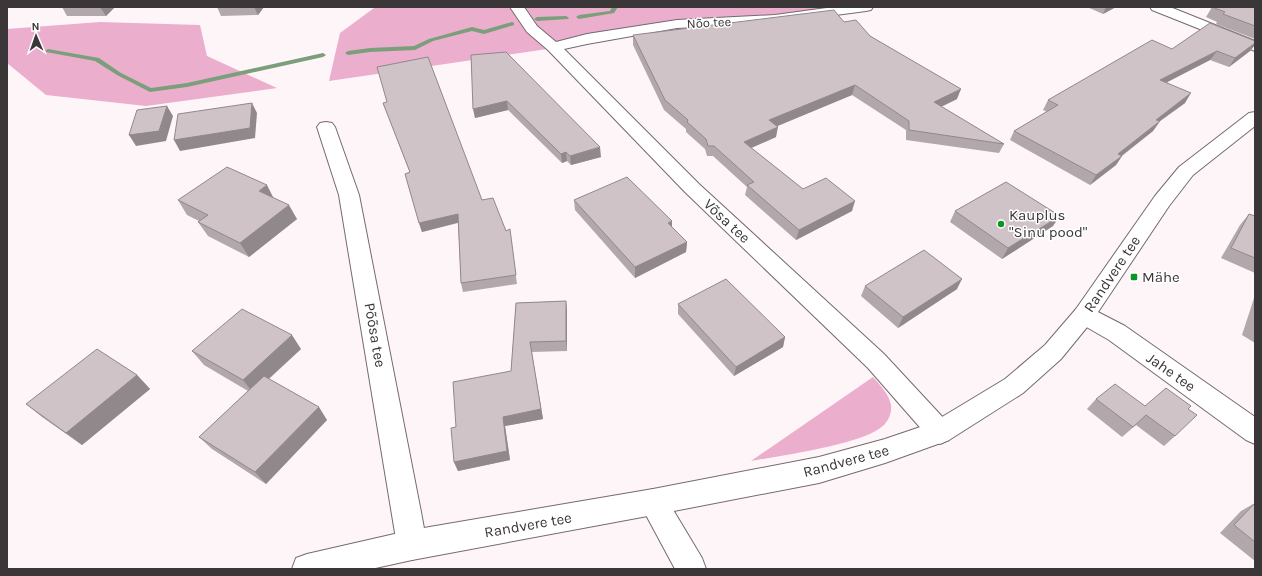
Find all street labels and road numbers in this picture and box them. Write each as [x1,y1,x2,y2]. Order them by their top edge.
street label: Nõo tee [686,14,732,31]
street label: Võsa tee [700,195,754,247]
street label: Randvere tee [1080,232,1144,316]
street label: Põõsa tee [360,301,390,369]
street label: Jahe tee [1143,349,1199,395]
street label: Randvere tee [801,441,891,481]
street label: Randvere tee [483,508,573,542]

